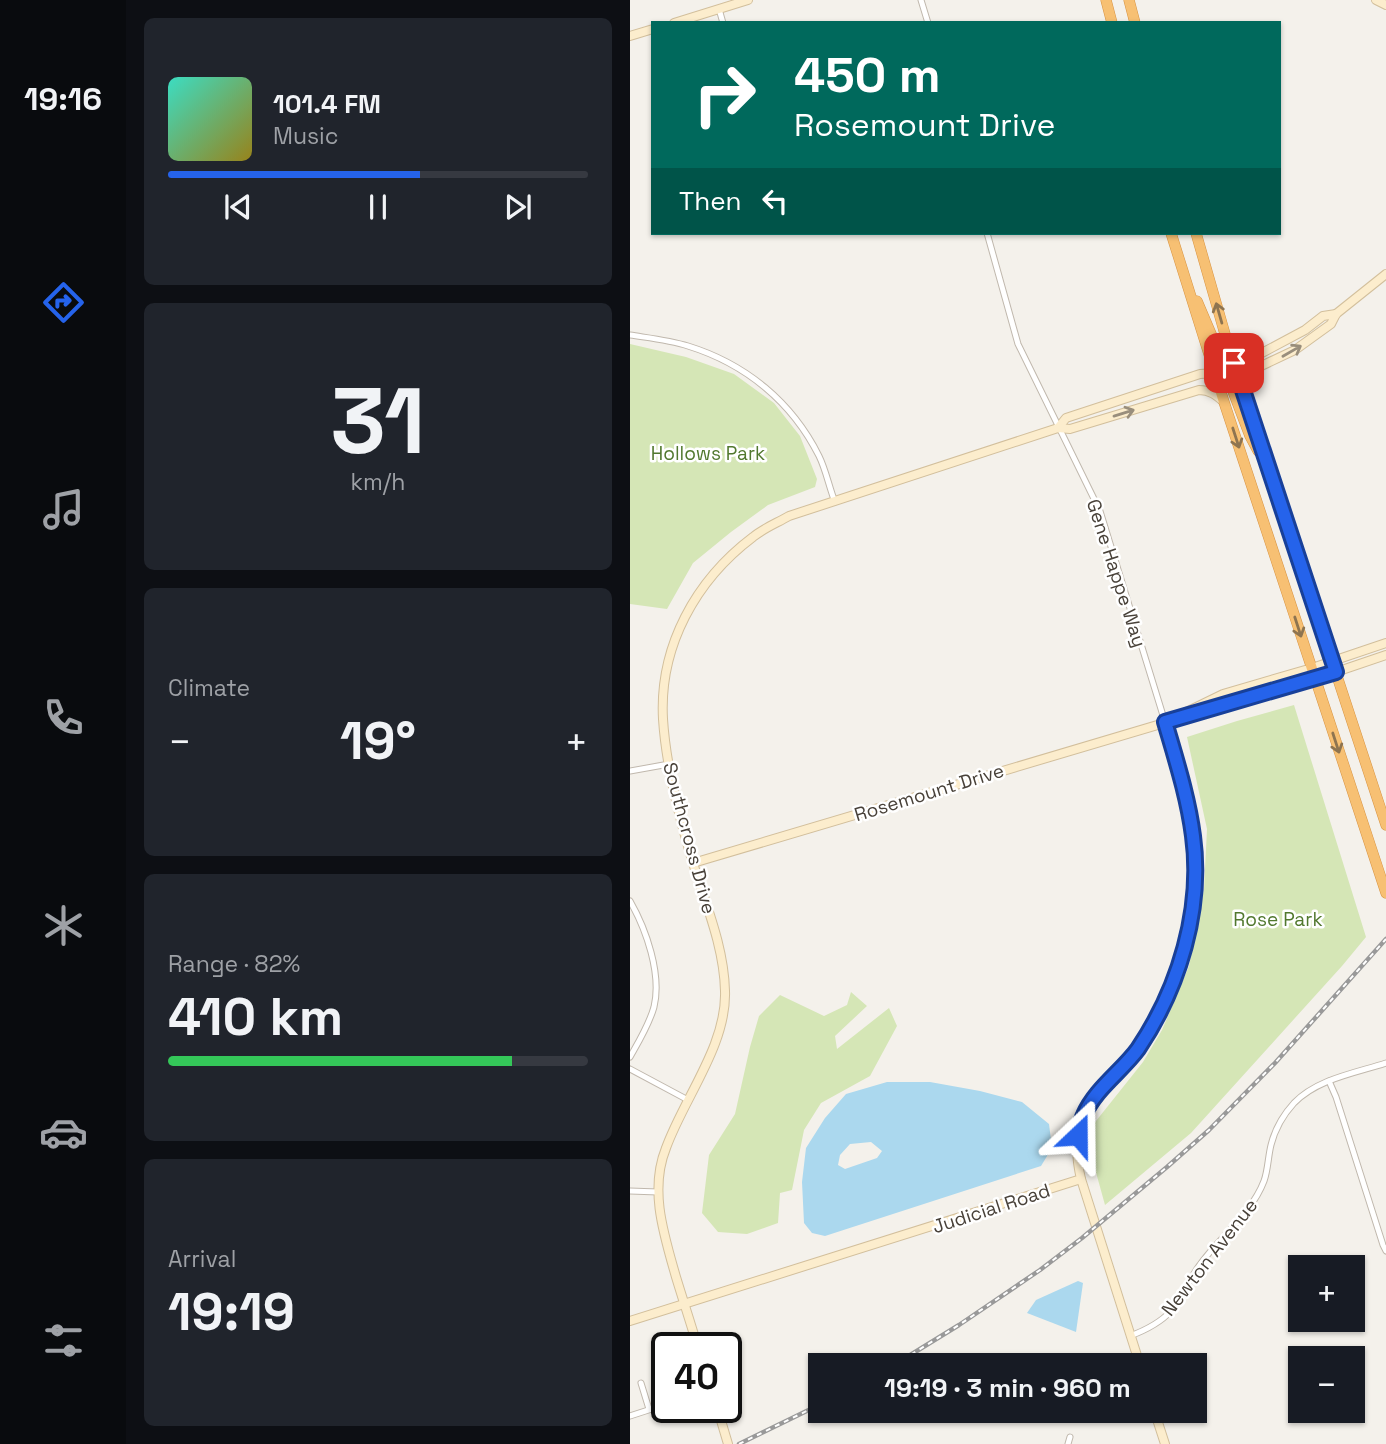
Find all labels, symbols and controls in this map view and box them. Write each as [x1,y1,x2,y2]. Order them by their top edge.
text: 450 m [794,44,941,106]
icon: right [679,49,770,140]
text: 19:16 [24,79,102,119]
text: 101.4 FM [273,87,381,121]
text: Rosemount Drive [794,105,1055,145]
text: Music [273,121,338,151]
icon: left [756,182,794,220]
text: Then [679,184,742,218]
icon: previous [219,188,257,226]
icon: pause [359,188,397,226]
icon: next [499,188,537,226]
icon: directions [39,278,88,327]
one-way arrow [1211,302,1224,324]
pin [1204,333,1264,393]
icon: arrive [1215,344,1253,382]
one-way arrow [1281,344,1301,358]
text: 31 [331,363,425,480]
one-way arrow [1113,405,1135,418]
one-way arrow [1230,427,1243,449]
park label: Hollows Park [651,441,765,466]
text: km/h [351,467,405,497]
icon: music [39,485,88,534]
street label: Gene Happe Way [1081,496,1152,650]
one-way arrow [1293,615,1305,637]
text: Climate [168,673,250,703]
icon: phone [39,693,88,742]
text: 19° [340,708,416,774]
text: − [168,718,192,766]
text: + [564,718,588,766]
one-way arrow [1331,731,1343,753]
street label: Rosemount Drive [851,758,1007,827]
street label: Southcross Drive [657,760,722,917]
icon: climate [39,901,88,950]
park label: Rose Park [1233,907,1323,932]
text: Range · 82% [168,949,300,979]
text: 410 km [168,984,343,1050]
position arrow [1041,1098,1115,1172]
icon: car [39,1108,88,1157]
street label: Judicial Road [929,1178,1053,1239]
street label: Newton Avenue [1156,1193,1263,1321]
text: Arrival [168,1244,236,1274]
map controls [1288,1255,1365,1423]
button: + [1288,1255,1365,1332]
text: 19:19 [168,1279,295,1345]
icon: filters [39,1316,88,1365]
speed limit sign: 40 [651,1332,742,1423]
button: − [1288,1346,1365,1423]
text: 19:19 · 3 min · 960 m [884,1371,1131,1405]

